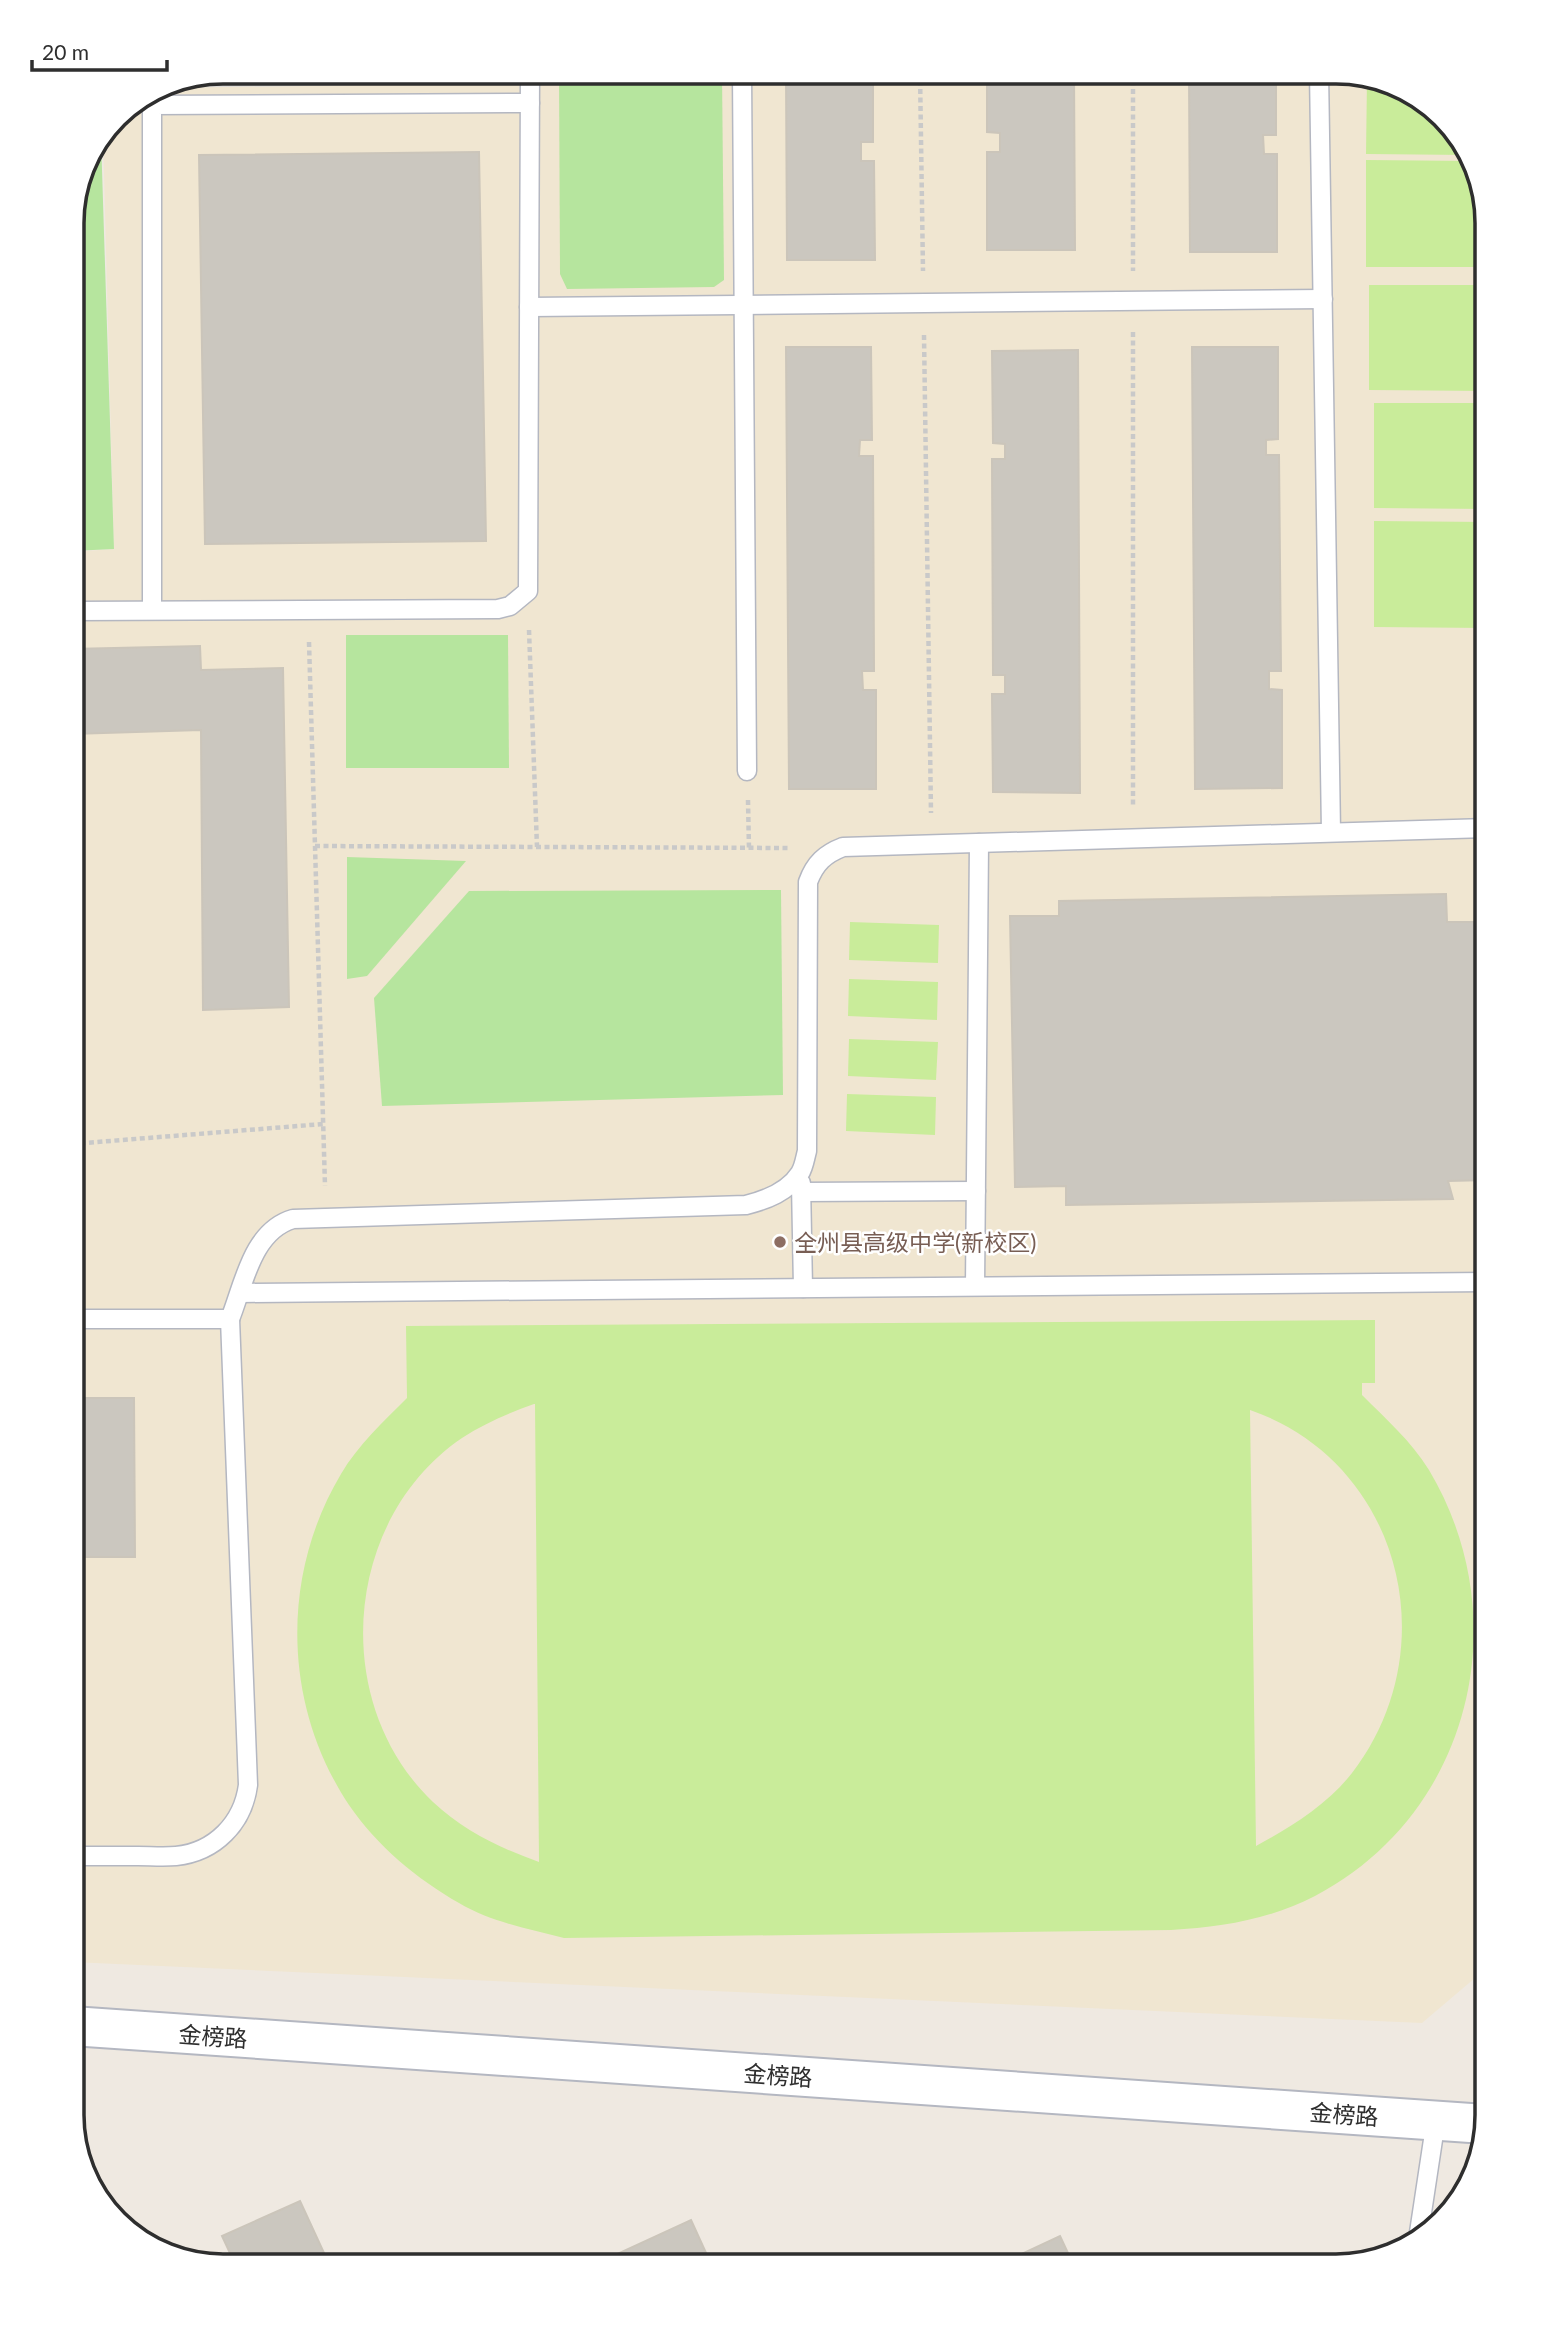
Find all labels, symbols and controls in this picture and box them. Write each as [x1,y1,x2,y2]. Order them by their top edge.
scale bar [32,28,166,72]
text: 20 m [42,39,89,64]
place label: 全州县高级中学(新校区) [794,1228,1036,1256]
marker: 全州县高级中学(新校区) [772,1234,788,1250]
street label: 金榜路 [178,2020,248,2052]
street label: 金榜路 [743,2059,813,2091]
street label: 金榜路 [1309,2098,1379,2130]

